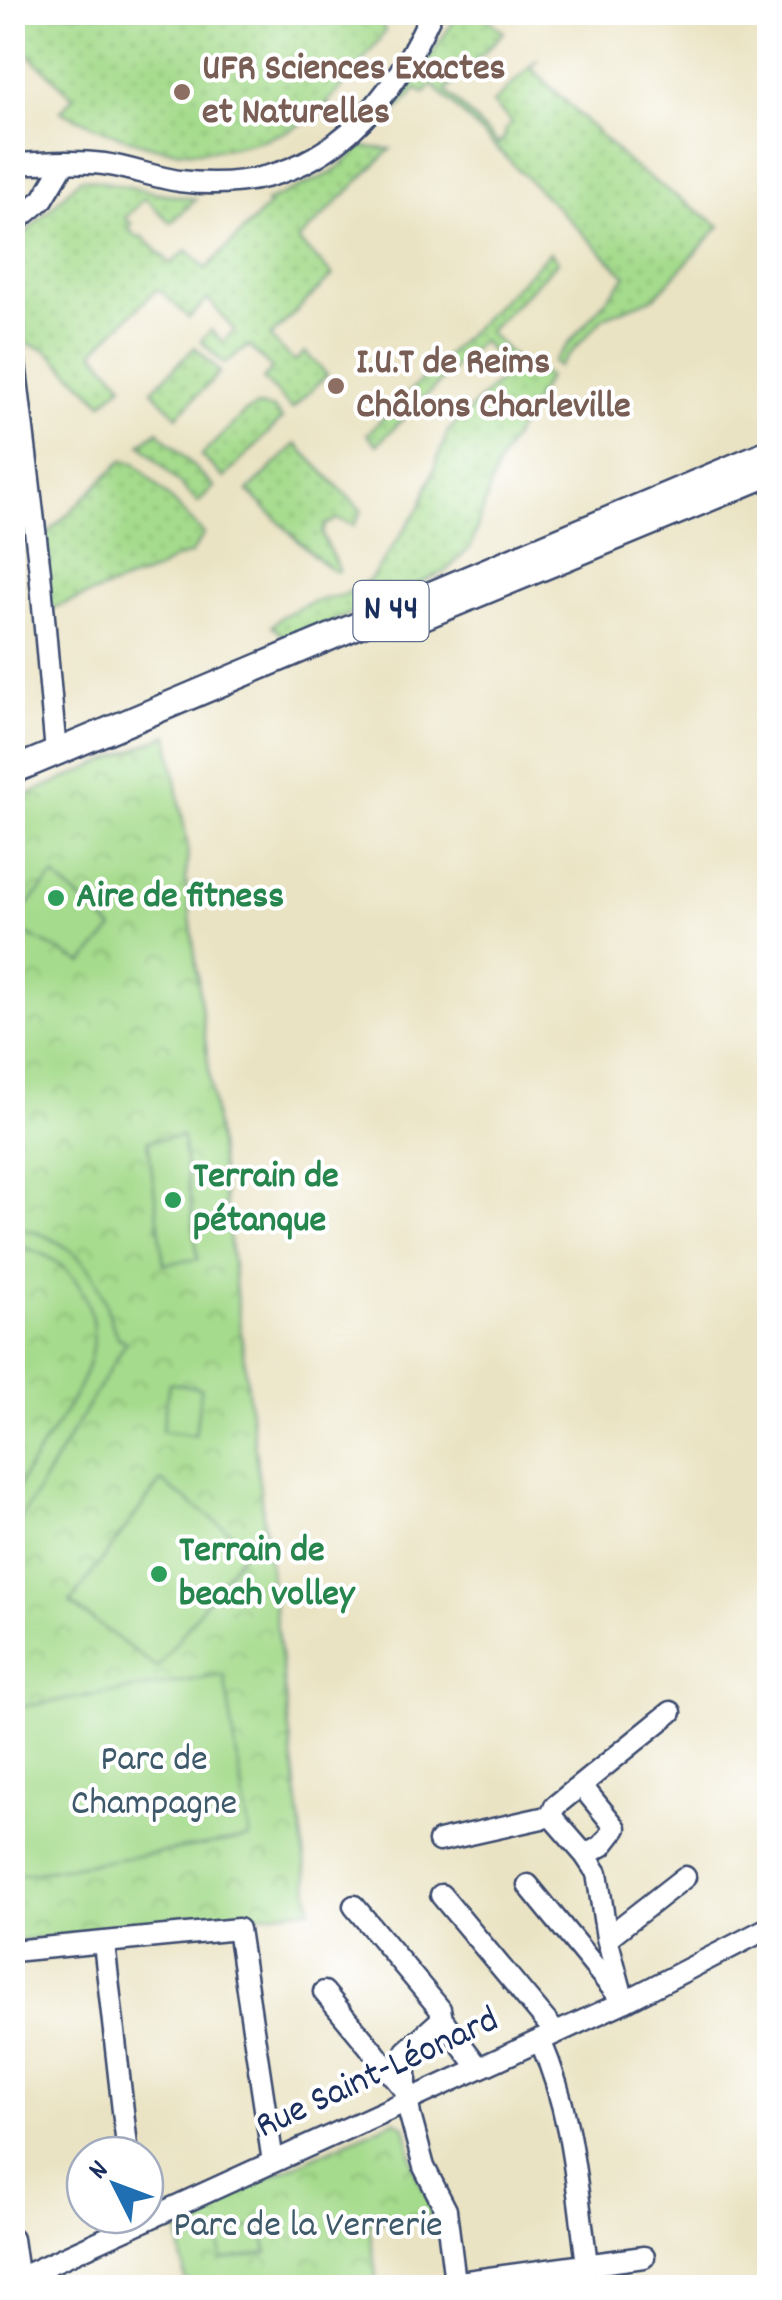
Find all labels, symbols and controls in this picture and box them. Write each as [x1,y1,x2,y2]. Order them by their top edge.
place label: UFR Sciences Exactes et Naturelles [202,43,506,142]
marker: UFR Sciences Exactes et Naturelles [171,81,193,103]
place label: I.U.T de Reims Châlons Charleville [356,337,631,436]
marker: I.U.T de Reims Châlons Charleville [325,375,347,397]
road number: N 44 [354,581,428,641]
place label: Aire de fitness [76,871,284,926]
marker: Aire de fitness [45,887,67,909]
place label: Terrain de pétanque [193,1151,339,1250]
marker: Terrain de pétanque [162,1189,184,1211]
place label: Terrain de beach volley [179,1525,356,1624]
marker: Terrain de beach volley [148,1563,170,1585]
park label: Parc de Champagne [71,1734,237,1833]
street label: Rue Saint-Léonard [247,1995,509,2155]
north arrow [65,2135,165,2235]
text: N [81,2153,120,2190]
park label: Parc de la Verrerie [173,2200,443,2255]

